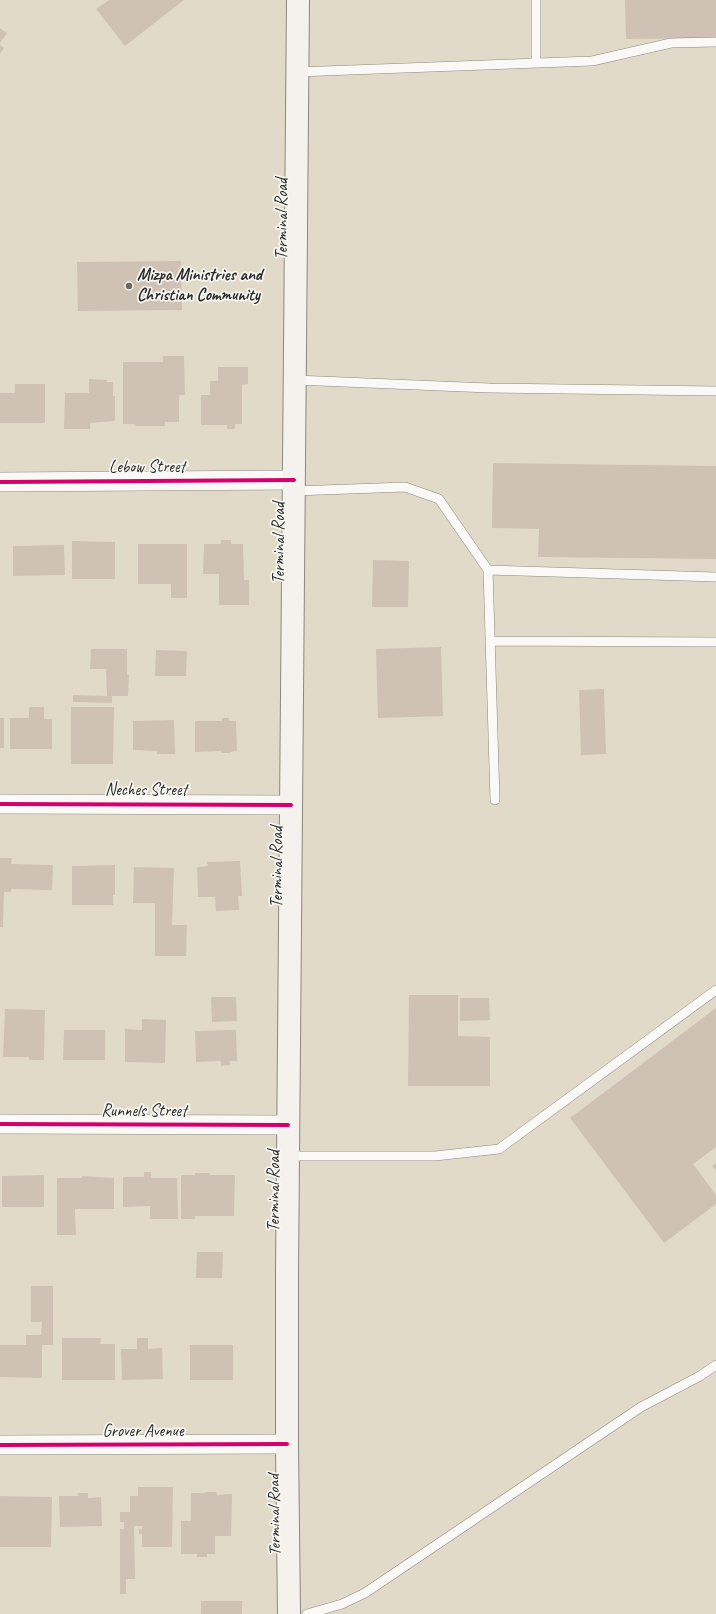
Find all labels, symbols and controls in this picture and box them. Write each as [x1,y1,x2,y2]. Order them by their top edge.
street label: Terminal Road [273,178,293,260]
place label: Mizpa Ministries and Christian Community [137,266,262,306]
marker: Mizpa Ministries and Christian Community [124,281,134,291]
street label: Lebow Street [109,458,185,478]
street label: Terminal Road [270,502,290,584]
street label: Neches Street [105,781,187,801]
street label: Terminal Road [268,826,288,908]
street label: Runnels Street [101,1102,187,1122]
street label: Terminal Road [265,1150,285,1232]
street label: Grover Avenue [103,1422,183,1442]
street label: Terminal Road [264,1474,286,1556]

